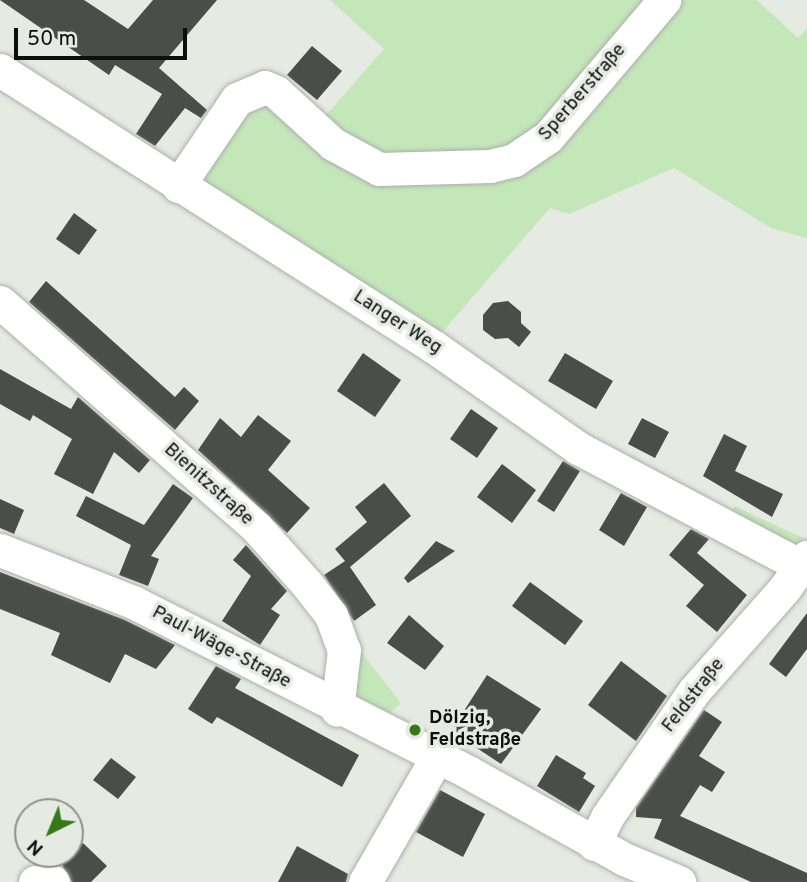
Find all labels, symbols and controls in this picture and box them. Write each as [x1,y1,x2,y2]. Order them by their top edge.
scale bar [18,14,191,58]
text: 50 m [27,26,76,53]
street label: Sperberstraße [535,40,631,146]
street label: Langer Weg [348,286,446,360]
street label: Bienitzstraße [159,439,257,531]
street label: Paul-Wäge-Straße [148,602,294,694]
street label: Feldstraße [658,654,730,738]
place label: Dölzig, Feldstraße [429,708,521,752]
marker: Dölzig, Feldstraße [407,722,423,738]
north arrow [14,798,84,868]
text: N [23,833,49,860]

